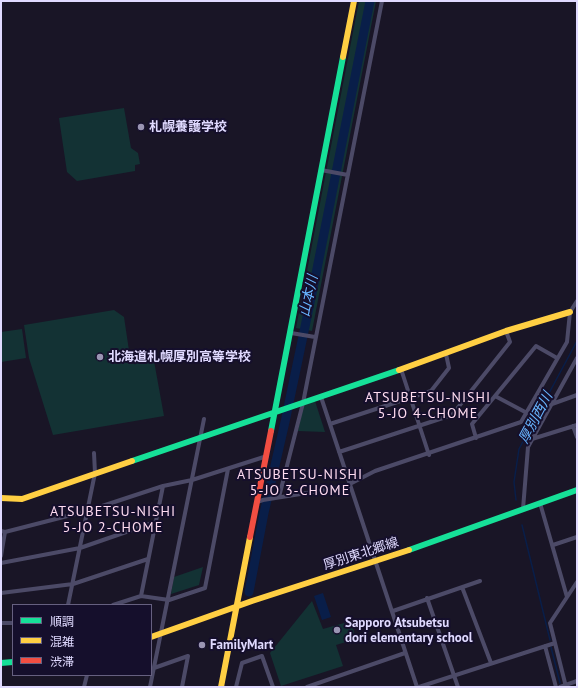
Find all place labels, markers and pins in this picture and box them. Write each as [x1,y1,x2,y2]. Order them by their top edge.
place label: 札幌養護学校 [149,119,227,135]
marker: 札幌養護学校 [136,122,146,132]
place label: 北海道札幌厚別高等学校 [108,349,251,365]
marker: 北海道札幌厚別高等学校 [95,352,105,362]
place label: Sapporo Atsubetsu dori elementary school [345,615,473,646]
marker: Sapporo Atsubetsu dori elementary school [332,625,342,635]
place label: FamilyMart [210,637,273,653]
marker: FamilyMart [197,640,207,650]

